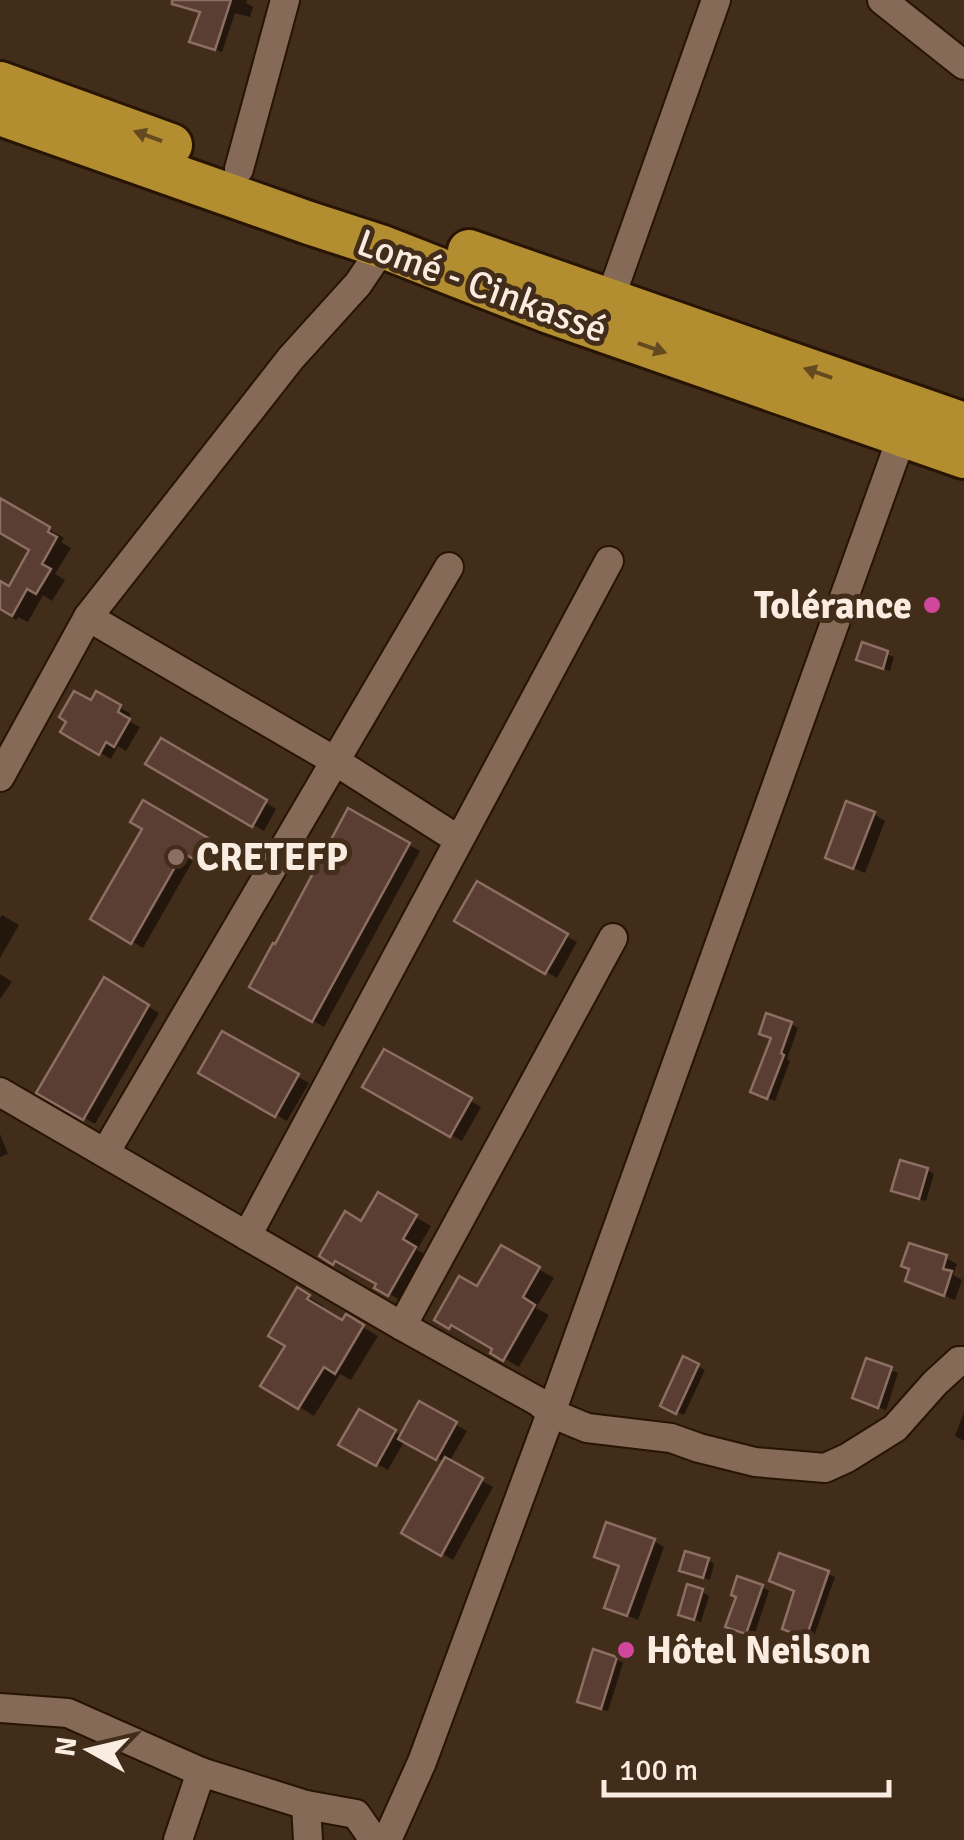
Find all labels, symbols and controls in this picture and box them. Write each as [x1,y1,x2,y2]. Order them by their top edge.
one-way arrow [133,128,163,143]
street label: Lomé - Cinkassé [351,219,613,353]
one-way arrow [637,341,667,356]
one-way arrow [802,364,832,379]
place label: Tolérance [754,582,912,629]
marker: Tolérance [921,594,943,616]
place label: CRETEFP [196,834,348,881]
marker: CRETEFP [165,846,187,868]
place label: Hôtel Neilson [646,1627,871,1674]
marker: Hôtel Neilson [615,1639,637,1661]
north arrow [40,1700,140,1800]
text: N [48,1735,84,1759]
scale bar [604,1735,889,1797]
text: 100 m [619,1752,698,1789]

